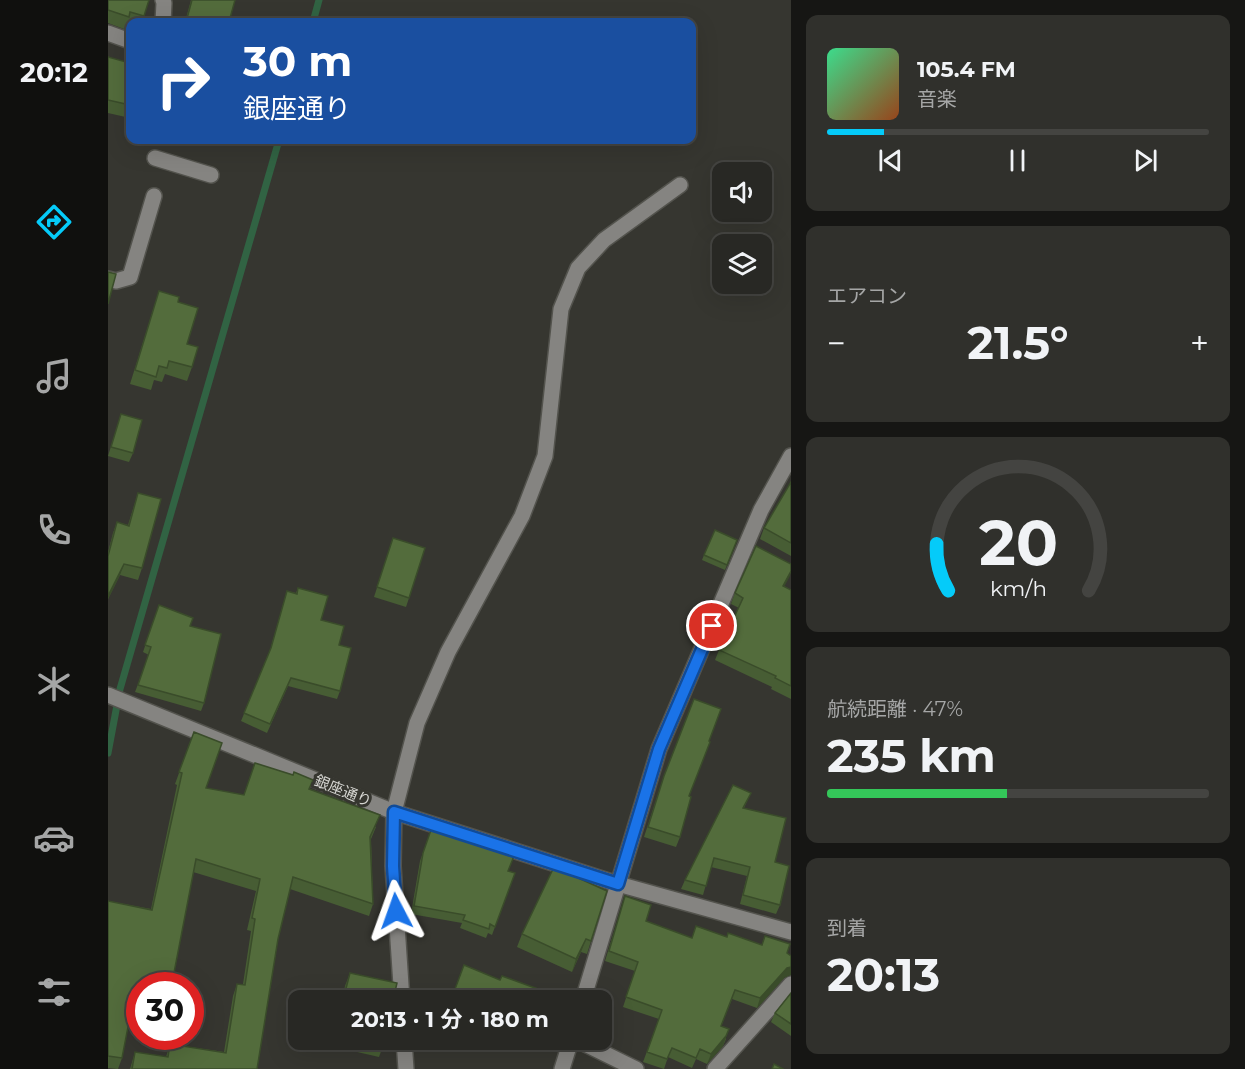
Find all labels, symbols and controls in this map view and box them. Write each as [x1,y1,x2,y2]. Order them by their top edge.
text: 30 m [243,35,352,87]
icon: right [144,42,222,120]
text: 20:12 [20,56,88,89]
text: 105.4 FM [917,56,1016,83]
text: 音楽 [917,87,957,111]
text: 銀座通り [243,92,351,125]
icon: previous [874,144,907,177]
icon: pause [1001,144,1034,177]
icon: next [1129,144,1162,177]
map controls [712,162,772,294]
button: sound [712,162,772,222]
icon: directions [33,201,75,243]
button: layers [712,234,772,294]
text: エアコン [827,284,907,308]
text: 21.5° [967,315,1069,370]
text: − [827,323,846,363]
text: + [1190,323,1209,363]
icon: music [33,355,75,397]
text: 20 [978,506,1058,582]
icon: phone [33,509,75,551]
text: km/h [989,576,1047,602]
pin [686,600,737,651]
icon: arrive [695,609,728,642]
icon: climate [33,663,75,705]
text: 航続距離 · 47% [827,697,963,721]
text: 235 km [827,728,996,783]
street label: 銀座通り [312,770,375,811]
icon: car [33,817,75,859]
position arrow [364,879,428,943]
text: 到着 [827,916,867,940]
text: 20:13 [827,947,940,1002]
icon: filters [33,971,75,1013]
speed limit sign: 30 [126,972,204,1050]
text: 20:13 · 1 分 · 180 m [351,1006,549,1033]

